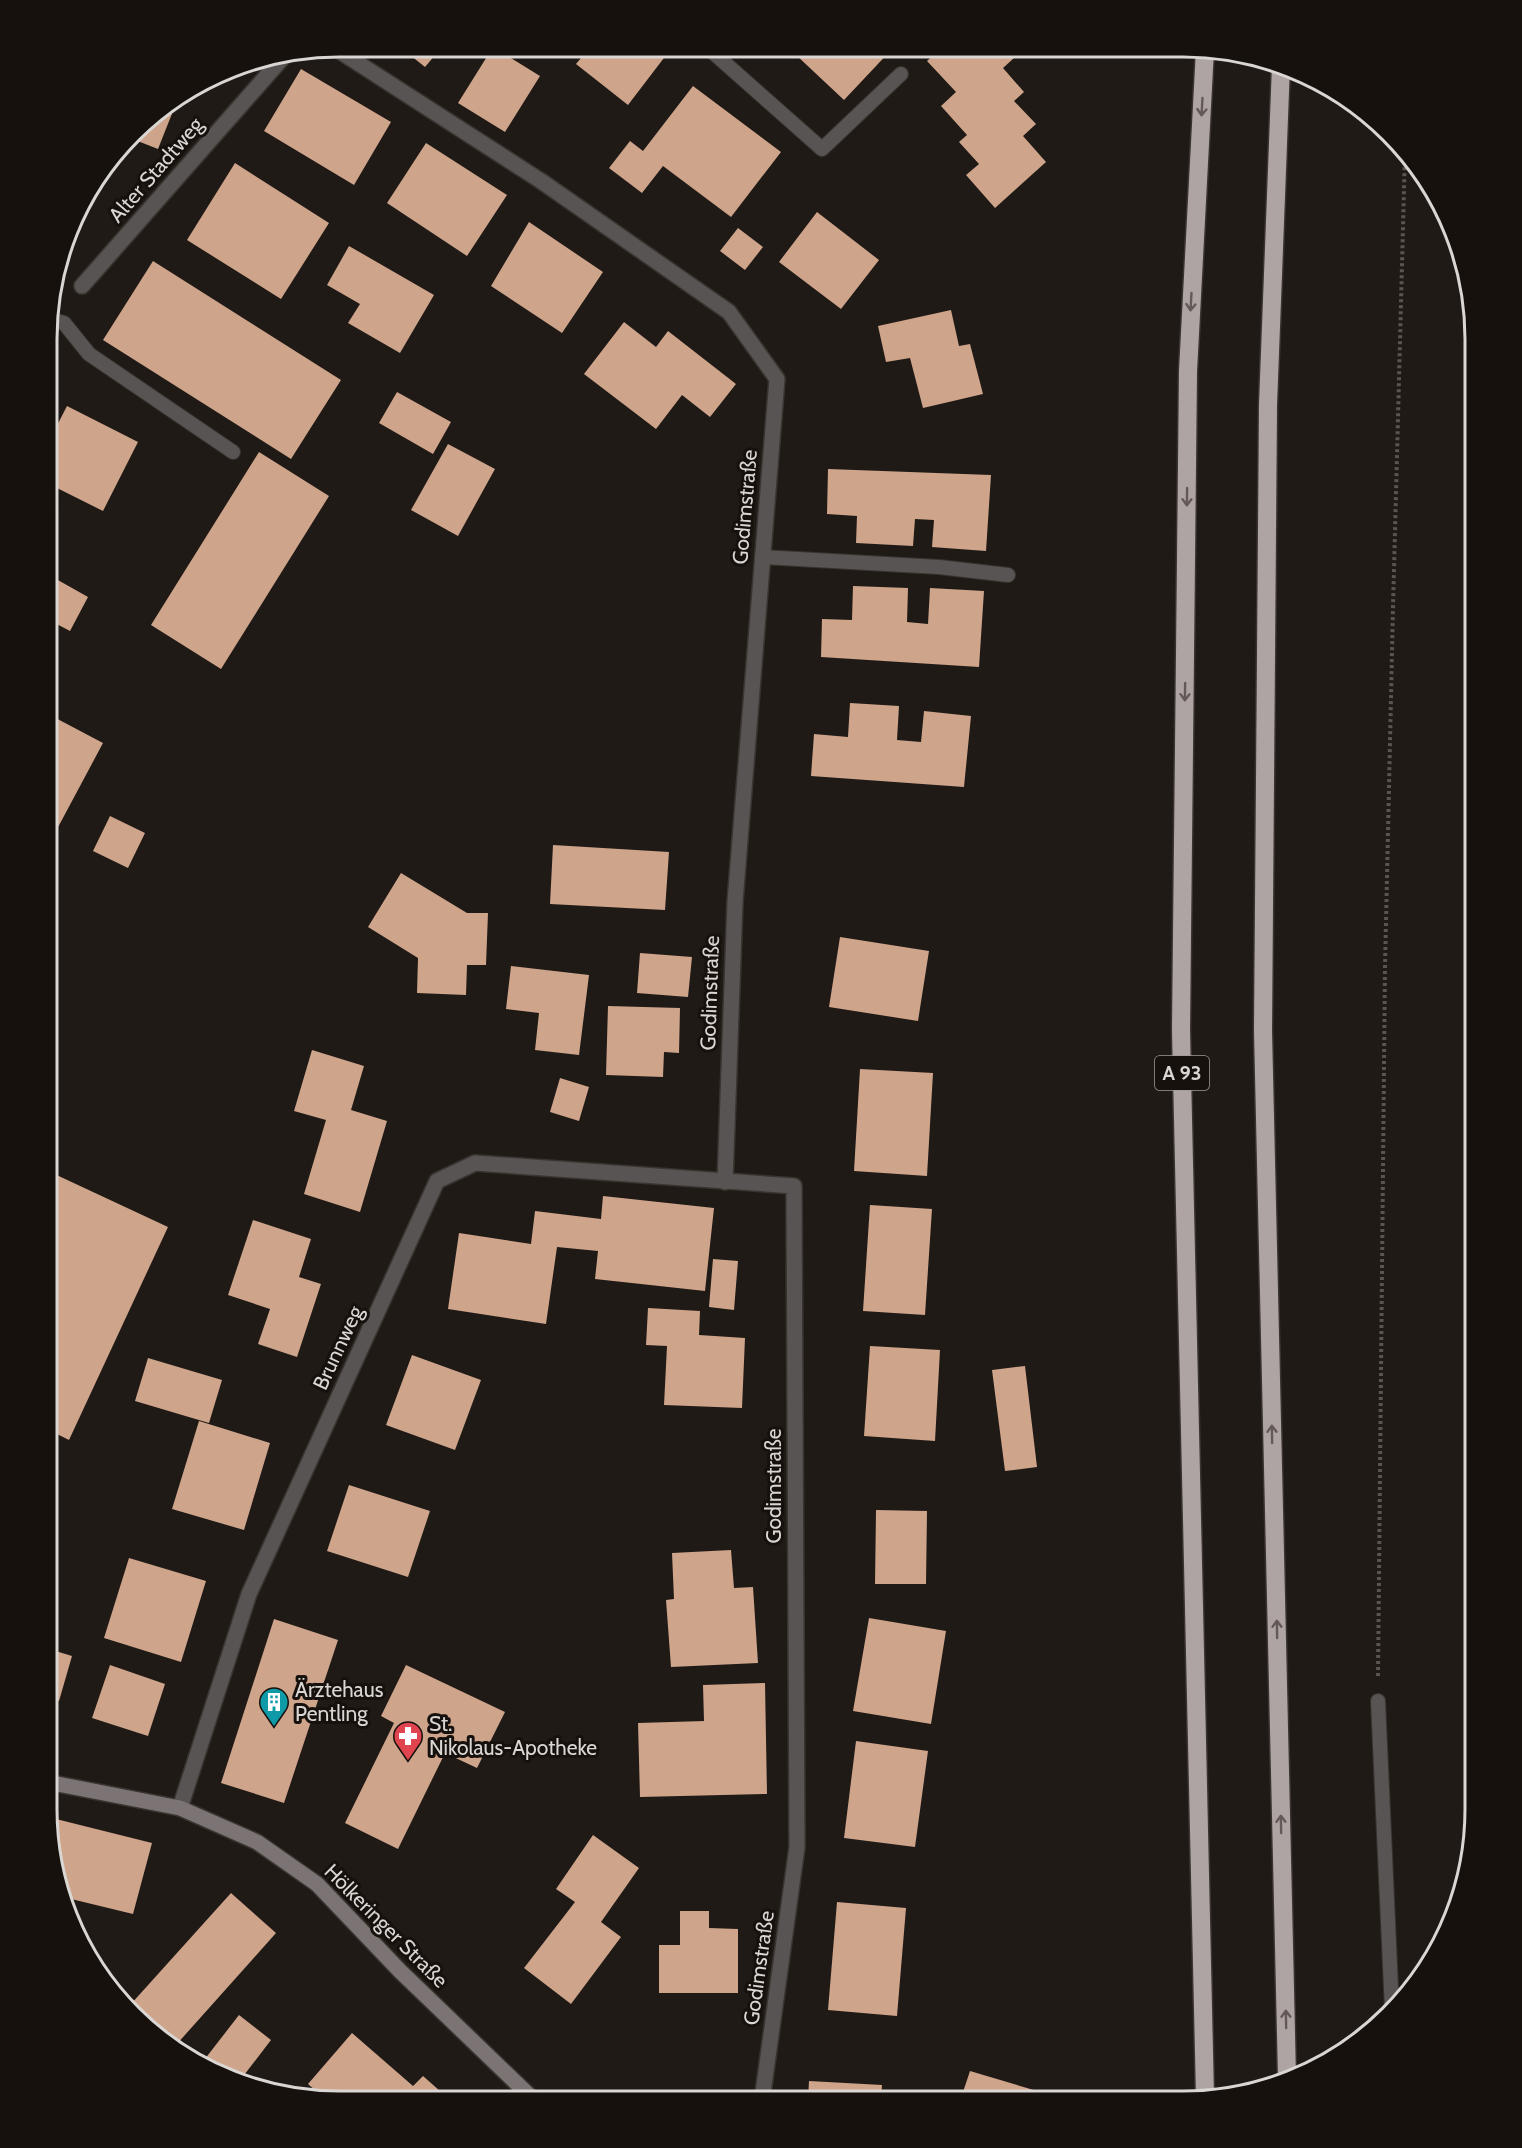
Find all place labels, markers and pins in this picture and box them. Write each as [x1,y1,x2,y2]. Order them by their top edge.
place label: Ärztehaus Pentling [295,1677,384,1726]
building icon: Ärztehaus Pentling [258,1686,290,1728]
place label: St. Nikolaus-Apotheke [429,1711,597,1760]
pharmacy icon: St. Nikolaus-Apotheke [392,1720,424,1762]

